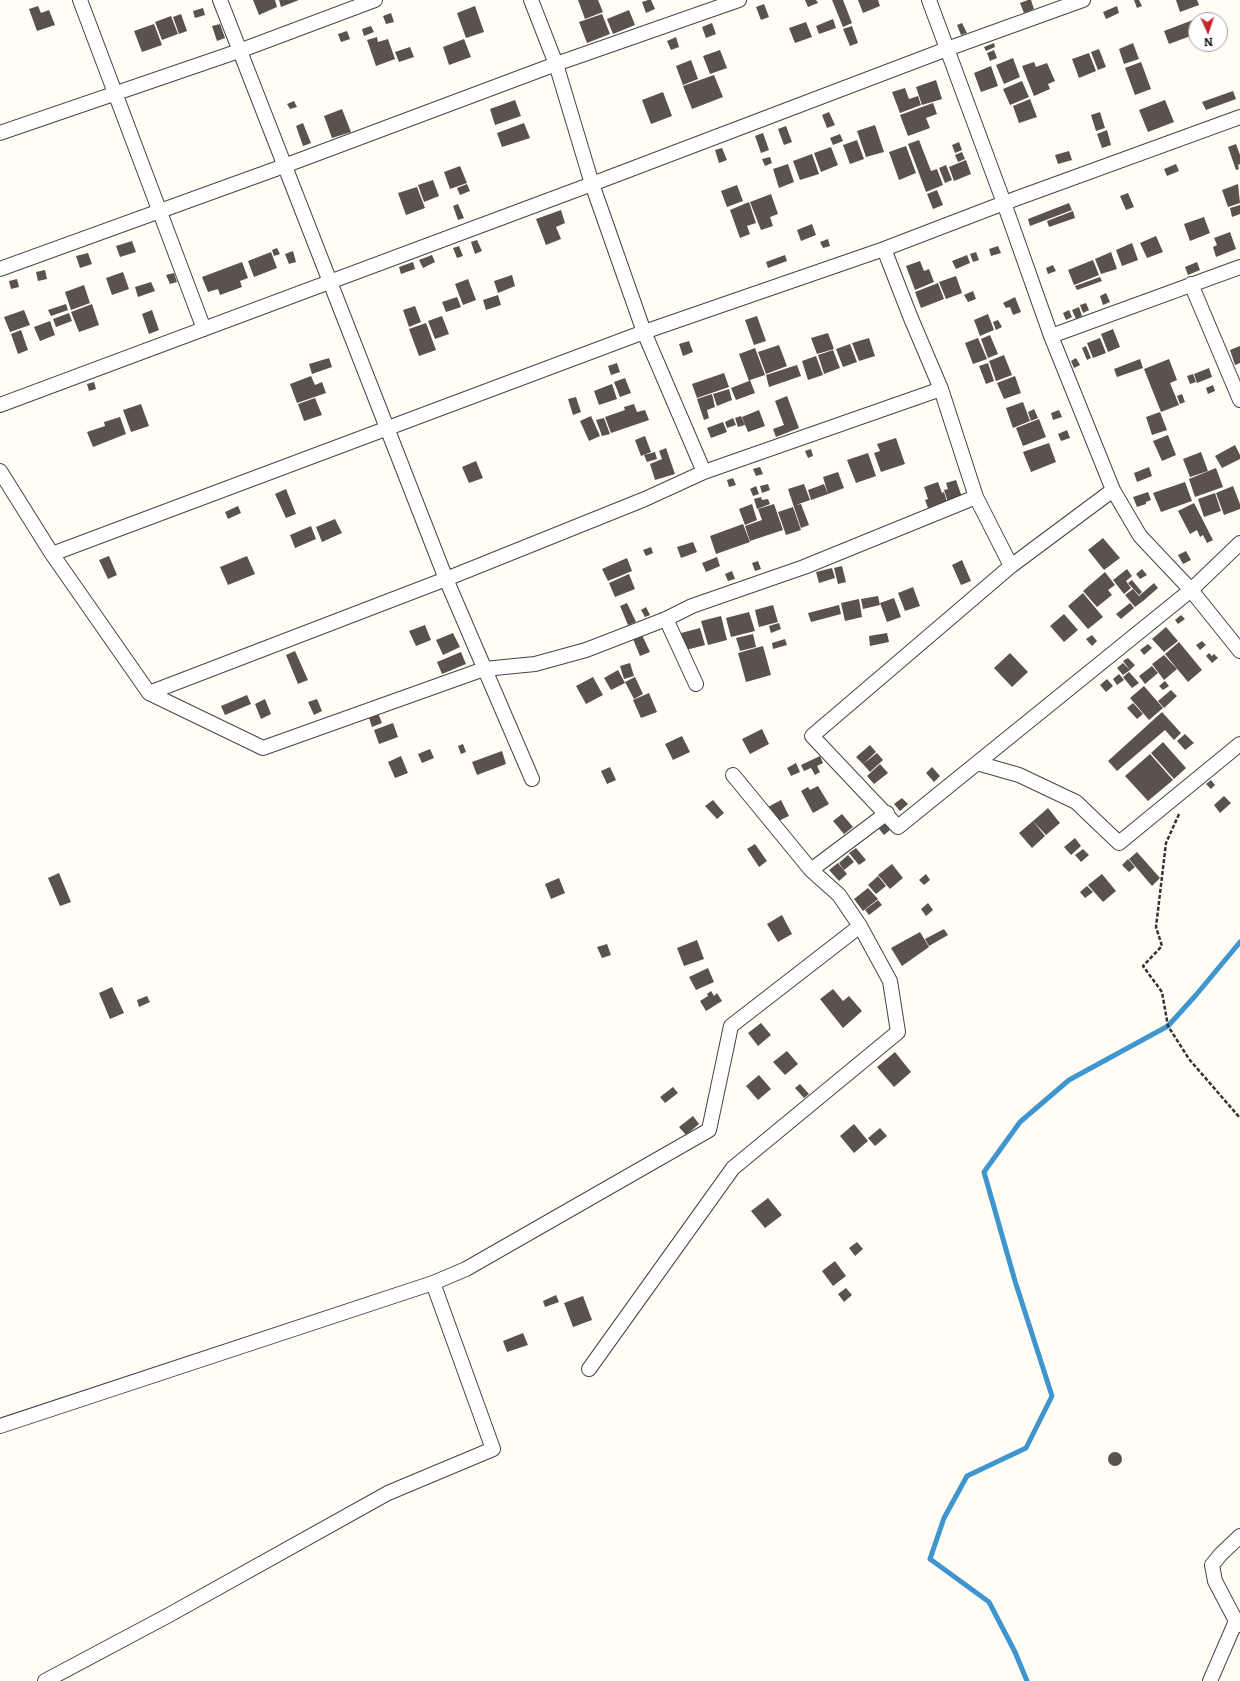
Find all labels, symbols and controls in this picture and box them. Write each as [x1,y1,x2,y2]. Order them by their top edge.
north arrow [1188,12,1228,52]
text: N [1204,35,1214,51]

